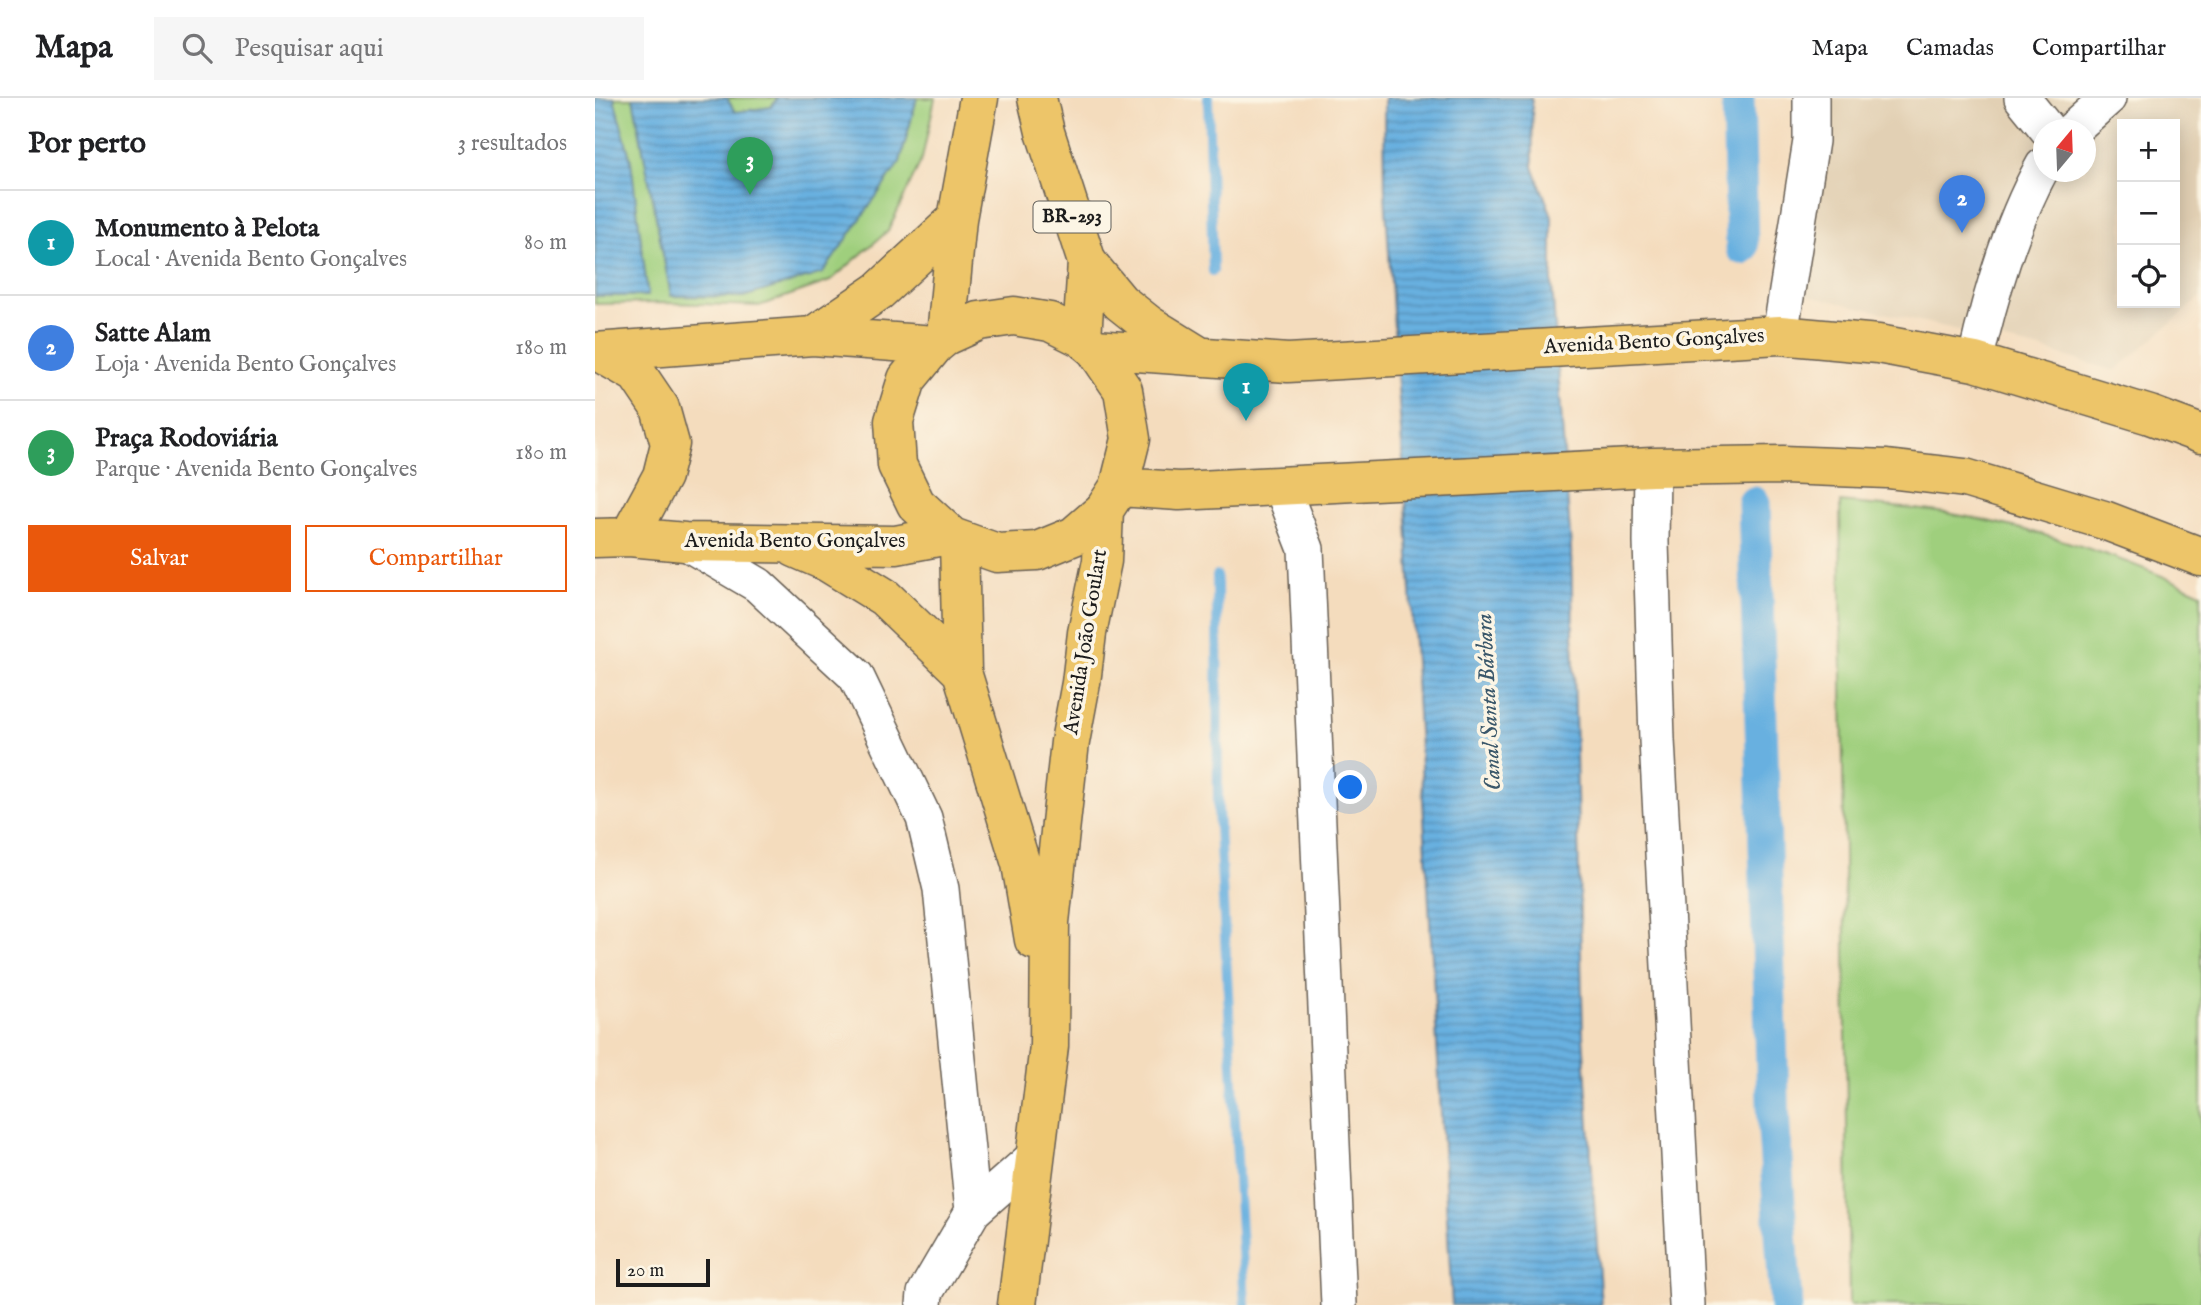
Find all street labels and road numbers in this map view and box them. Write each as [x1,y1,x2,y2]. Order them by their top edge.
road number: BR-293 [1033,202,1111,232]
street label: Avenida Bento Gonçalves [1542,323,1765,361]
street label: Avenida Bento Gonçalves [684,528,905,555]
street label: Avenida João Goulart [1058,548,1114,737]

